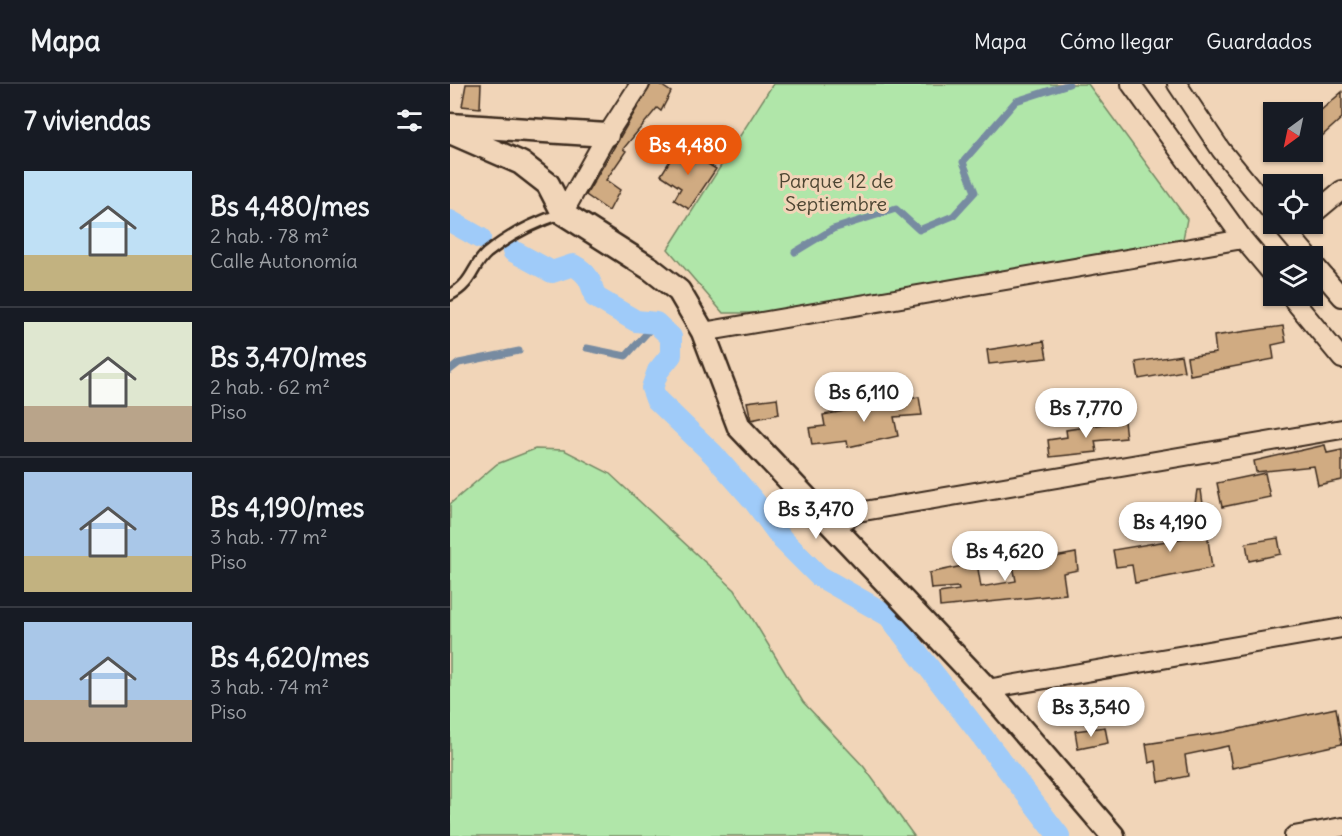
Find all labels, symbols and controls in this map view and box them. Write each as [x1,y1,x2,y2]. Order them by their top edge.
text: Mapa [30,23,100,59]
text: Mapa [974,28,1027,55]
text: Cómo llegar [1060,28,1173,55]
text: Guardados [1206,28,1312,55]
north arrow [1263,102,1323,162]
map controls [1263,102,1323,306]
text: 7 viviendas [24,104,151,137]
icon: filters [393,104,426,137]
pin: Bs 4,480 [626,125,750,176]
text: Bs 4,480 [649,132,727,157]
park label: Parque 12 de Septiembre [778,168,894,216]
button: locate [1263,174,1323,234]
text: Bs 4,480/mes [210,190,370,223]
icon: home [72,195,144,267]
text: 2 hab. · 78 m² [210,223,329,248]
button: layers [1263,246,1323,306]
text: Calle Autonomía [210,248,358,273]
text: Bs 3,470/mes [210,341,367,374]
icon: home [72,346,144,418]
pin: Bs 6,110 [802,372,926,423]
text: 2 hab. · 62 m² [210,374,330,399]
text: Bs 6,110 [829,379,899,404]
pin: Bs 7,770 [1024,388,1148,439]
text: Bs 7,770 [1049,395,1123,420]
text: Piso [210,399,247,424]
pin: Bs 3,470 [754,489,878,540]
text: Bs 4,190/mes [210,491,364,524]
icon: home [72,496,144,568]
text: Bs 3,470 [778,496,854,521]
pin: Bs 4,190 [1108,502,1232,553]
text: Bs 4,190 [1133,509,1207,534]
text: 3 hab. · 77 m² [210,524,328,549]
pin: Bs 4,620 [943,531,1067,582]
text: Bs 4,620 [966,538,1044,563]
text: Piso [210,549,247,574]
text: Bs 4,620/mes [210,641,369,674]
icon: home [72,646,144,718]
text: 3 hab. · 74 m² [210,674,329,699]
pin: Bs 3,540 [1029,687,1153,738]
text: Bs 3,540 [1052,694,1130,719]
text: Piso [210,699,247,724]

